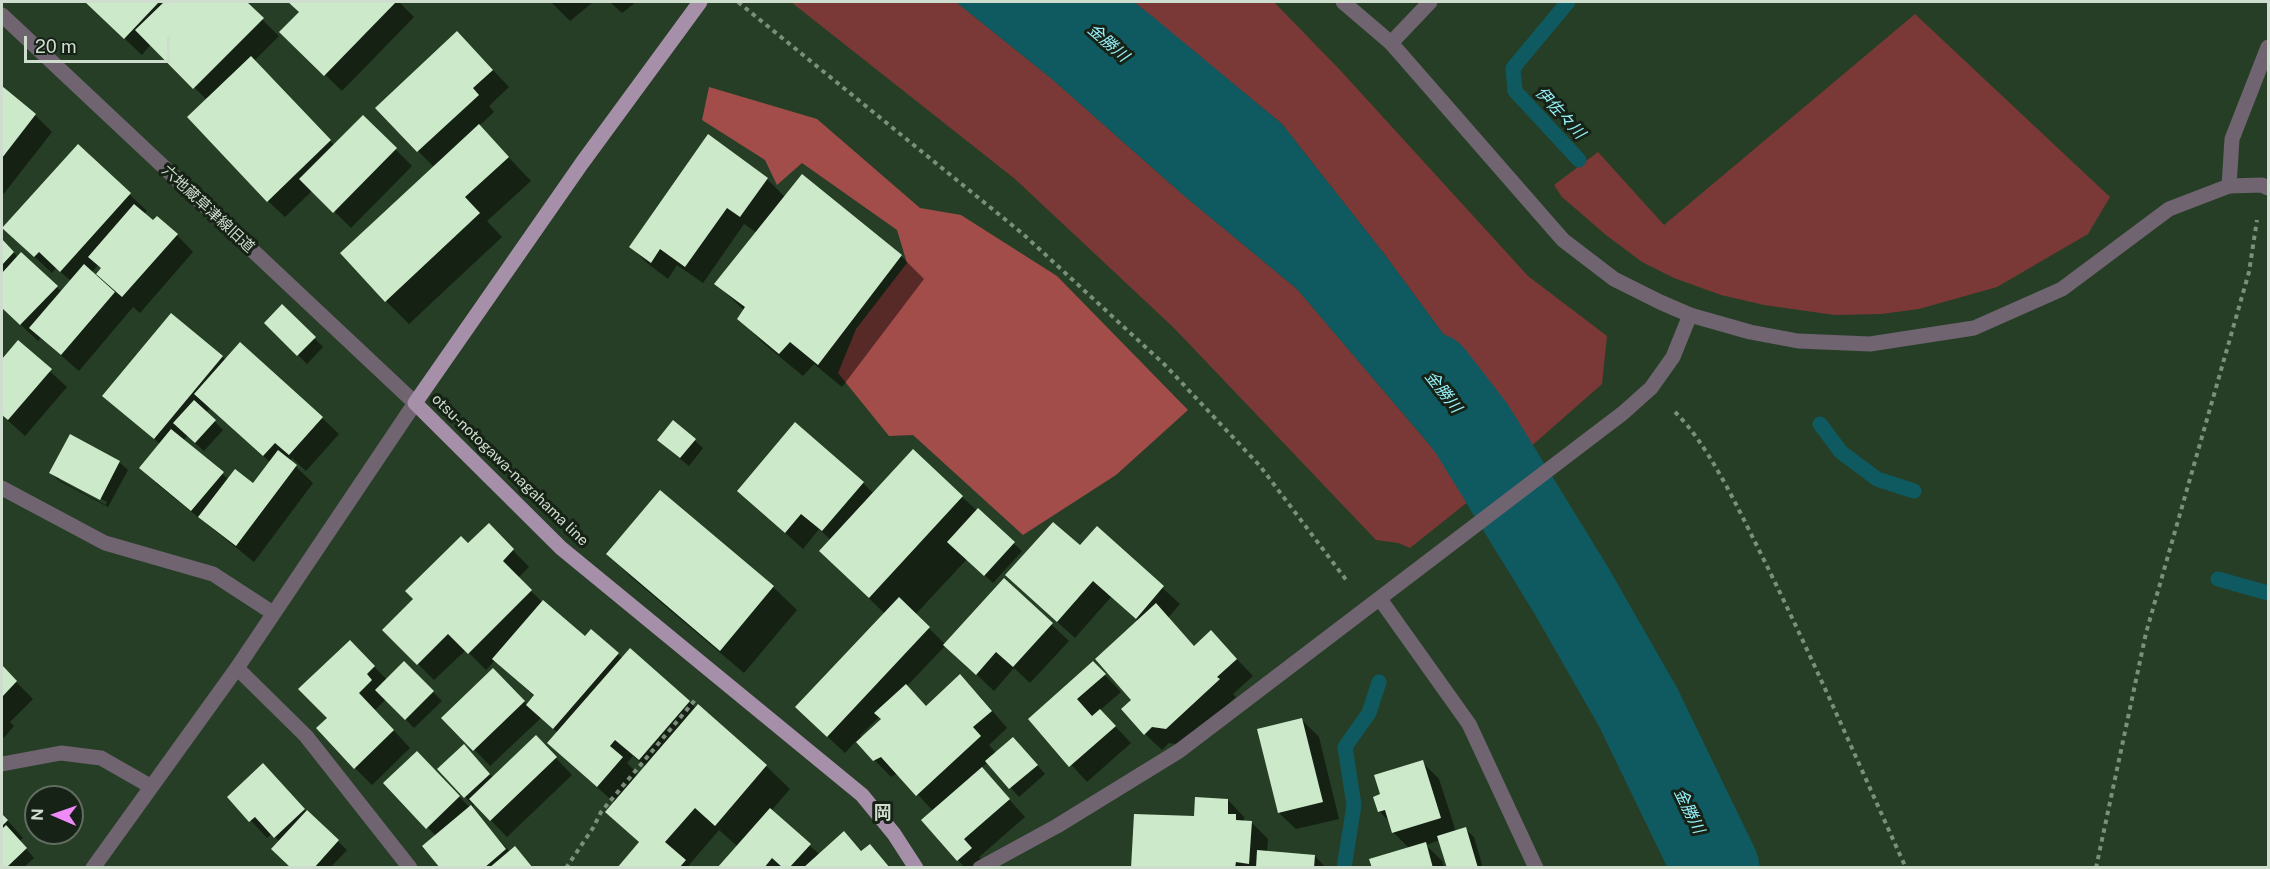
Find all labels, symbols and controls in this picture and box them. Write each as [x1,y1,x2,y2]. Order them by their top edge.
water label: 金勝川 [1084,20,1132,66]
scale bar [27,24,172,62]
text: 20 m [35,36,77,57]
water label: 伊佐々川 [1531,83,1589,143]
street label: 六地蔵草津線旧道 [158,161,258,257]
water label: 金勝川 [1421,367,1465,417]
street label: otsu-notogawa-nagahama line [428,390,592,550]
north arrow [24,785,84,845]
water label: 金勝川 [1670,785,1708,837]
district label: 岡 [874,802,892,824]
text: N [28,808,47,821]

